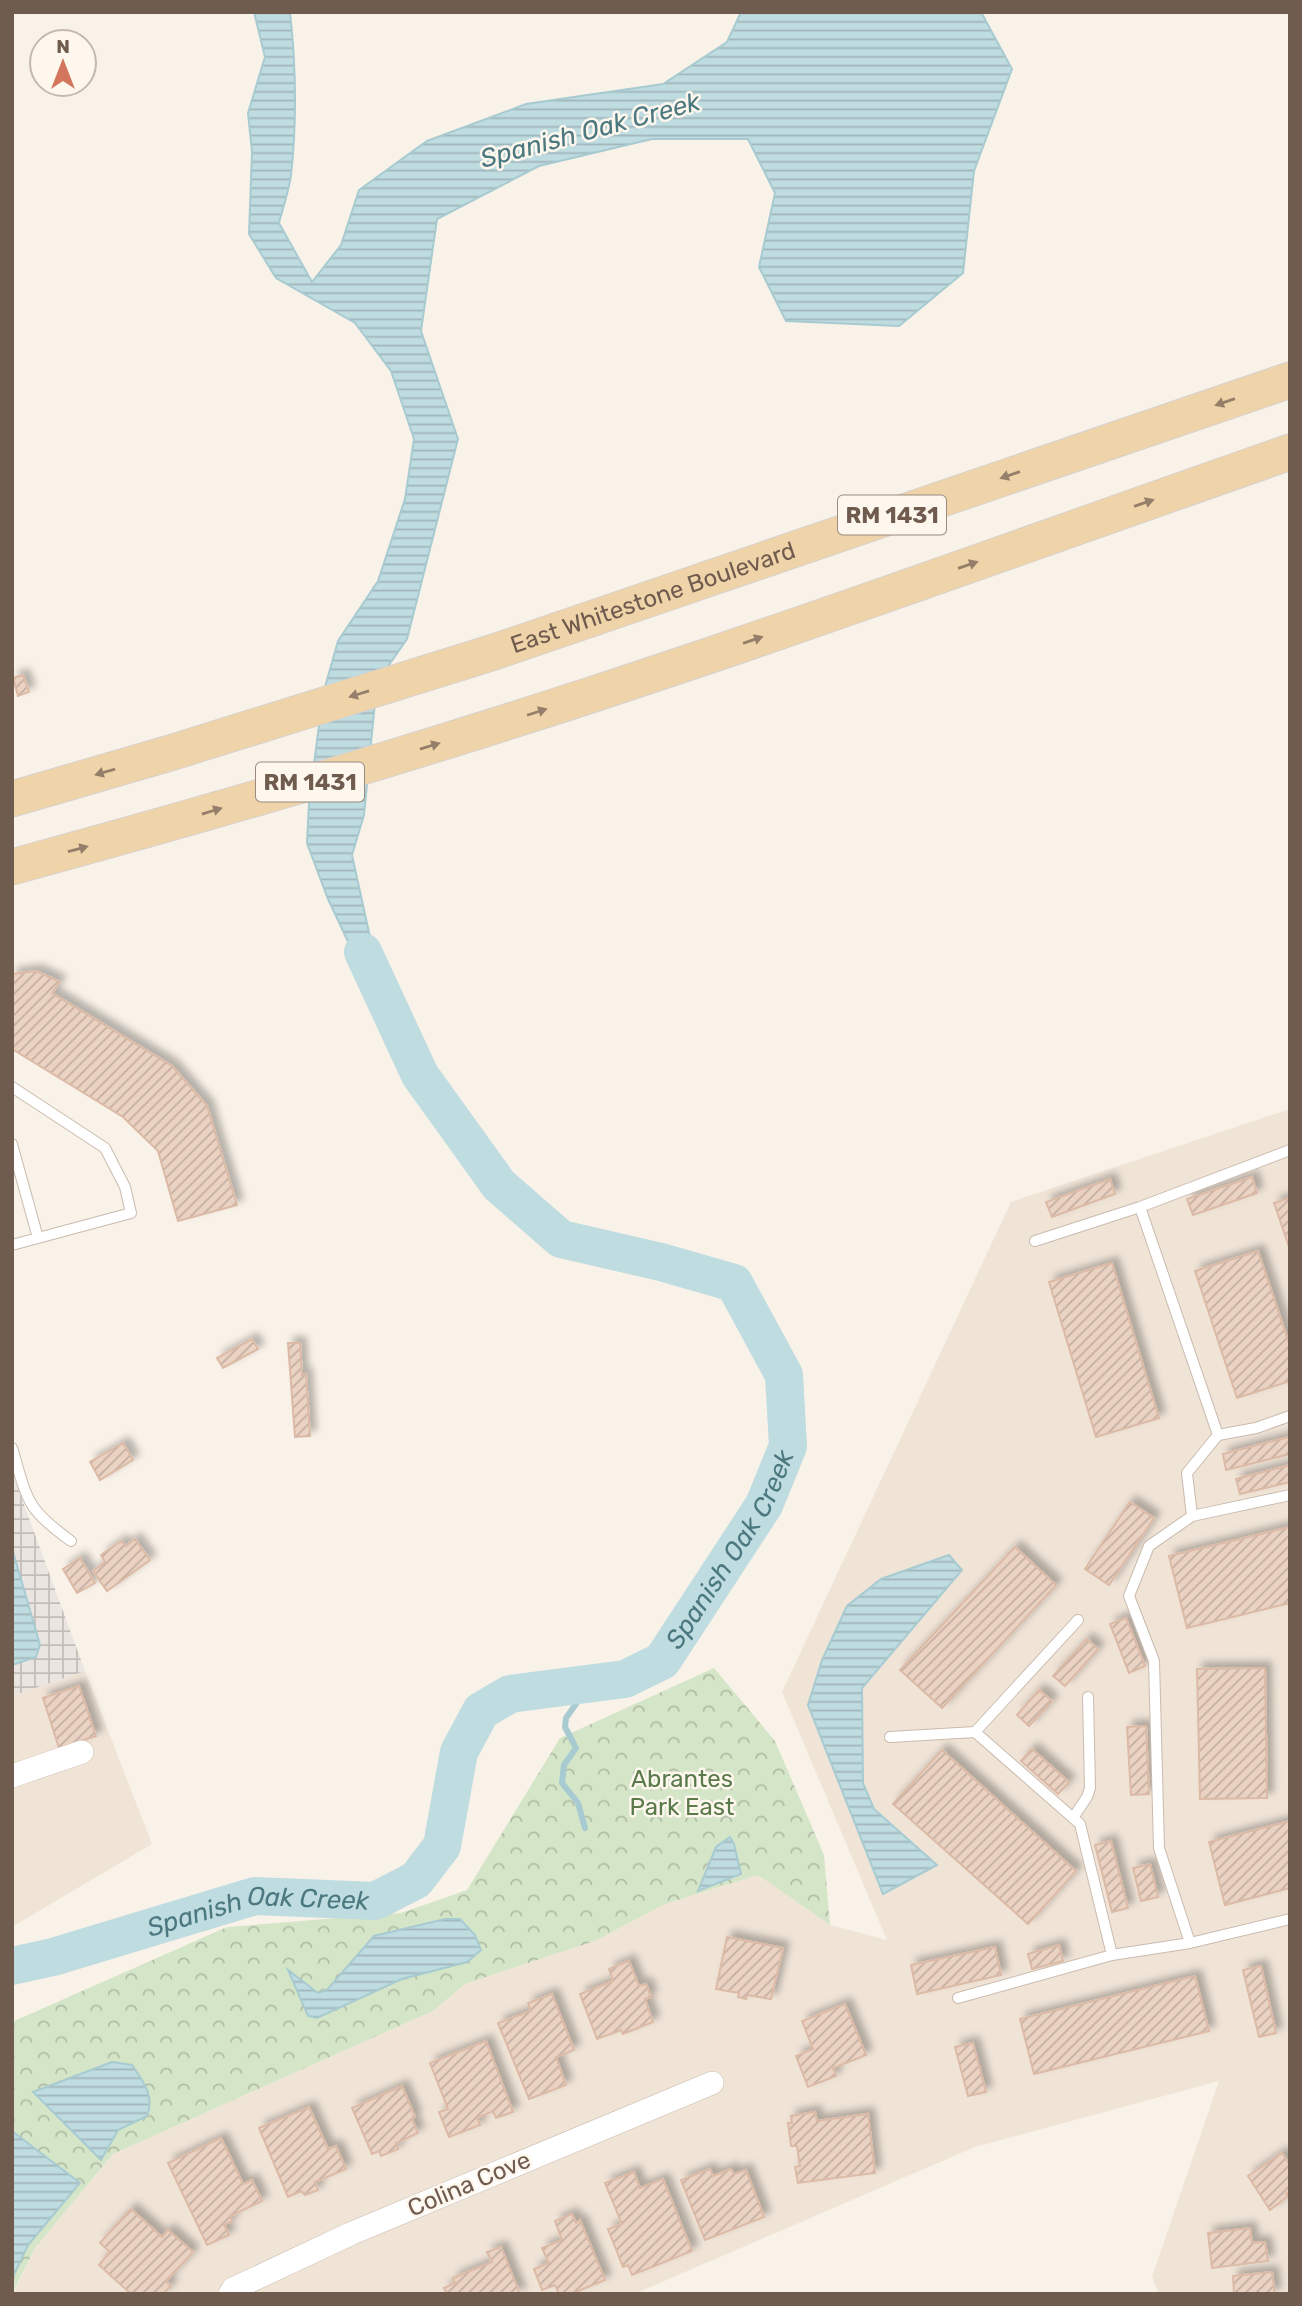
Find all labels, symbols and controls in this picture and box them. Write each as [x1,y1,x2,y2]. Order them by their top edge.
north arrow [28,28,98,98]
text: N [56,35,70,58]
water label: Spanish Oak Creek [477,86,704,175]
one-way arrow [1215,397,1236,408]
one-way arrow [999,470,1020,481]
road number: RM 1431 [838,495,946,534]
one-way arrow [1134,497,1155,508]
street label: East Whitestone Boulevard [507,536,799,659]
one-way arrow [958,559,979,570]
one-way arrow [743,634,764,645]
one-way arrow [348,690,369,700]
one-way arrow [527,706,548,716]
one-way arrow [420,740,441,750]
road number: RM 1431 [256,762,364,802]
one-way arrow [94,768,115,778]
one-way arrow [202,805,223,815]
one-way arrow [68,844,89,854]
water label: Spanish Oak Creek [659,1445,801,1655]
park label: Abrantes Park East [630,1765,734,1821]
water label: Spanish Oak Creek [143,1881,370,1944]
street label: Colina Cove [403,2146,535,2222]

